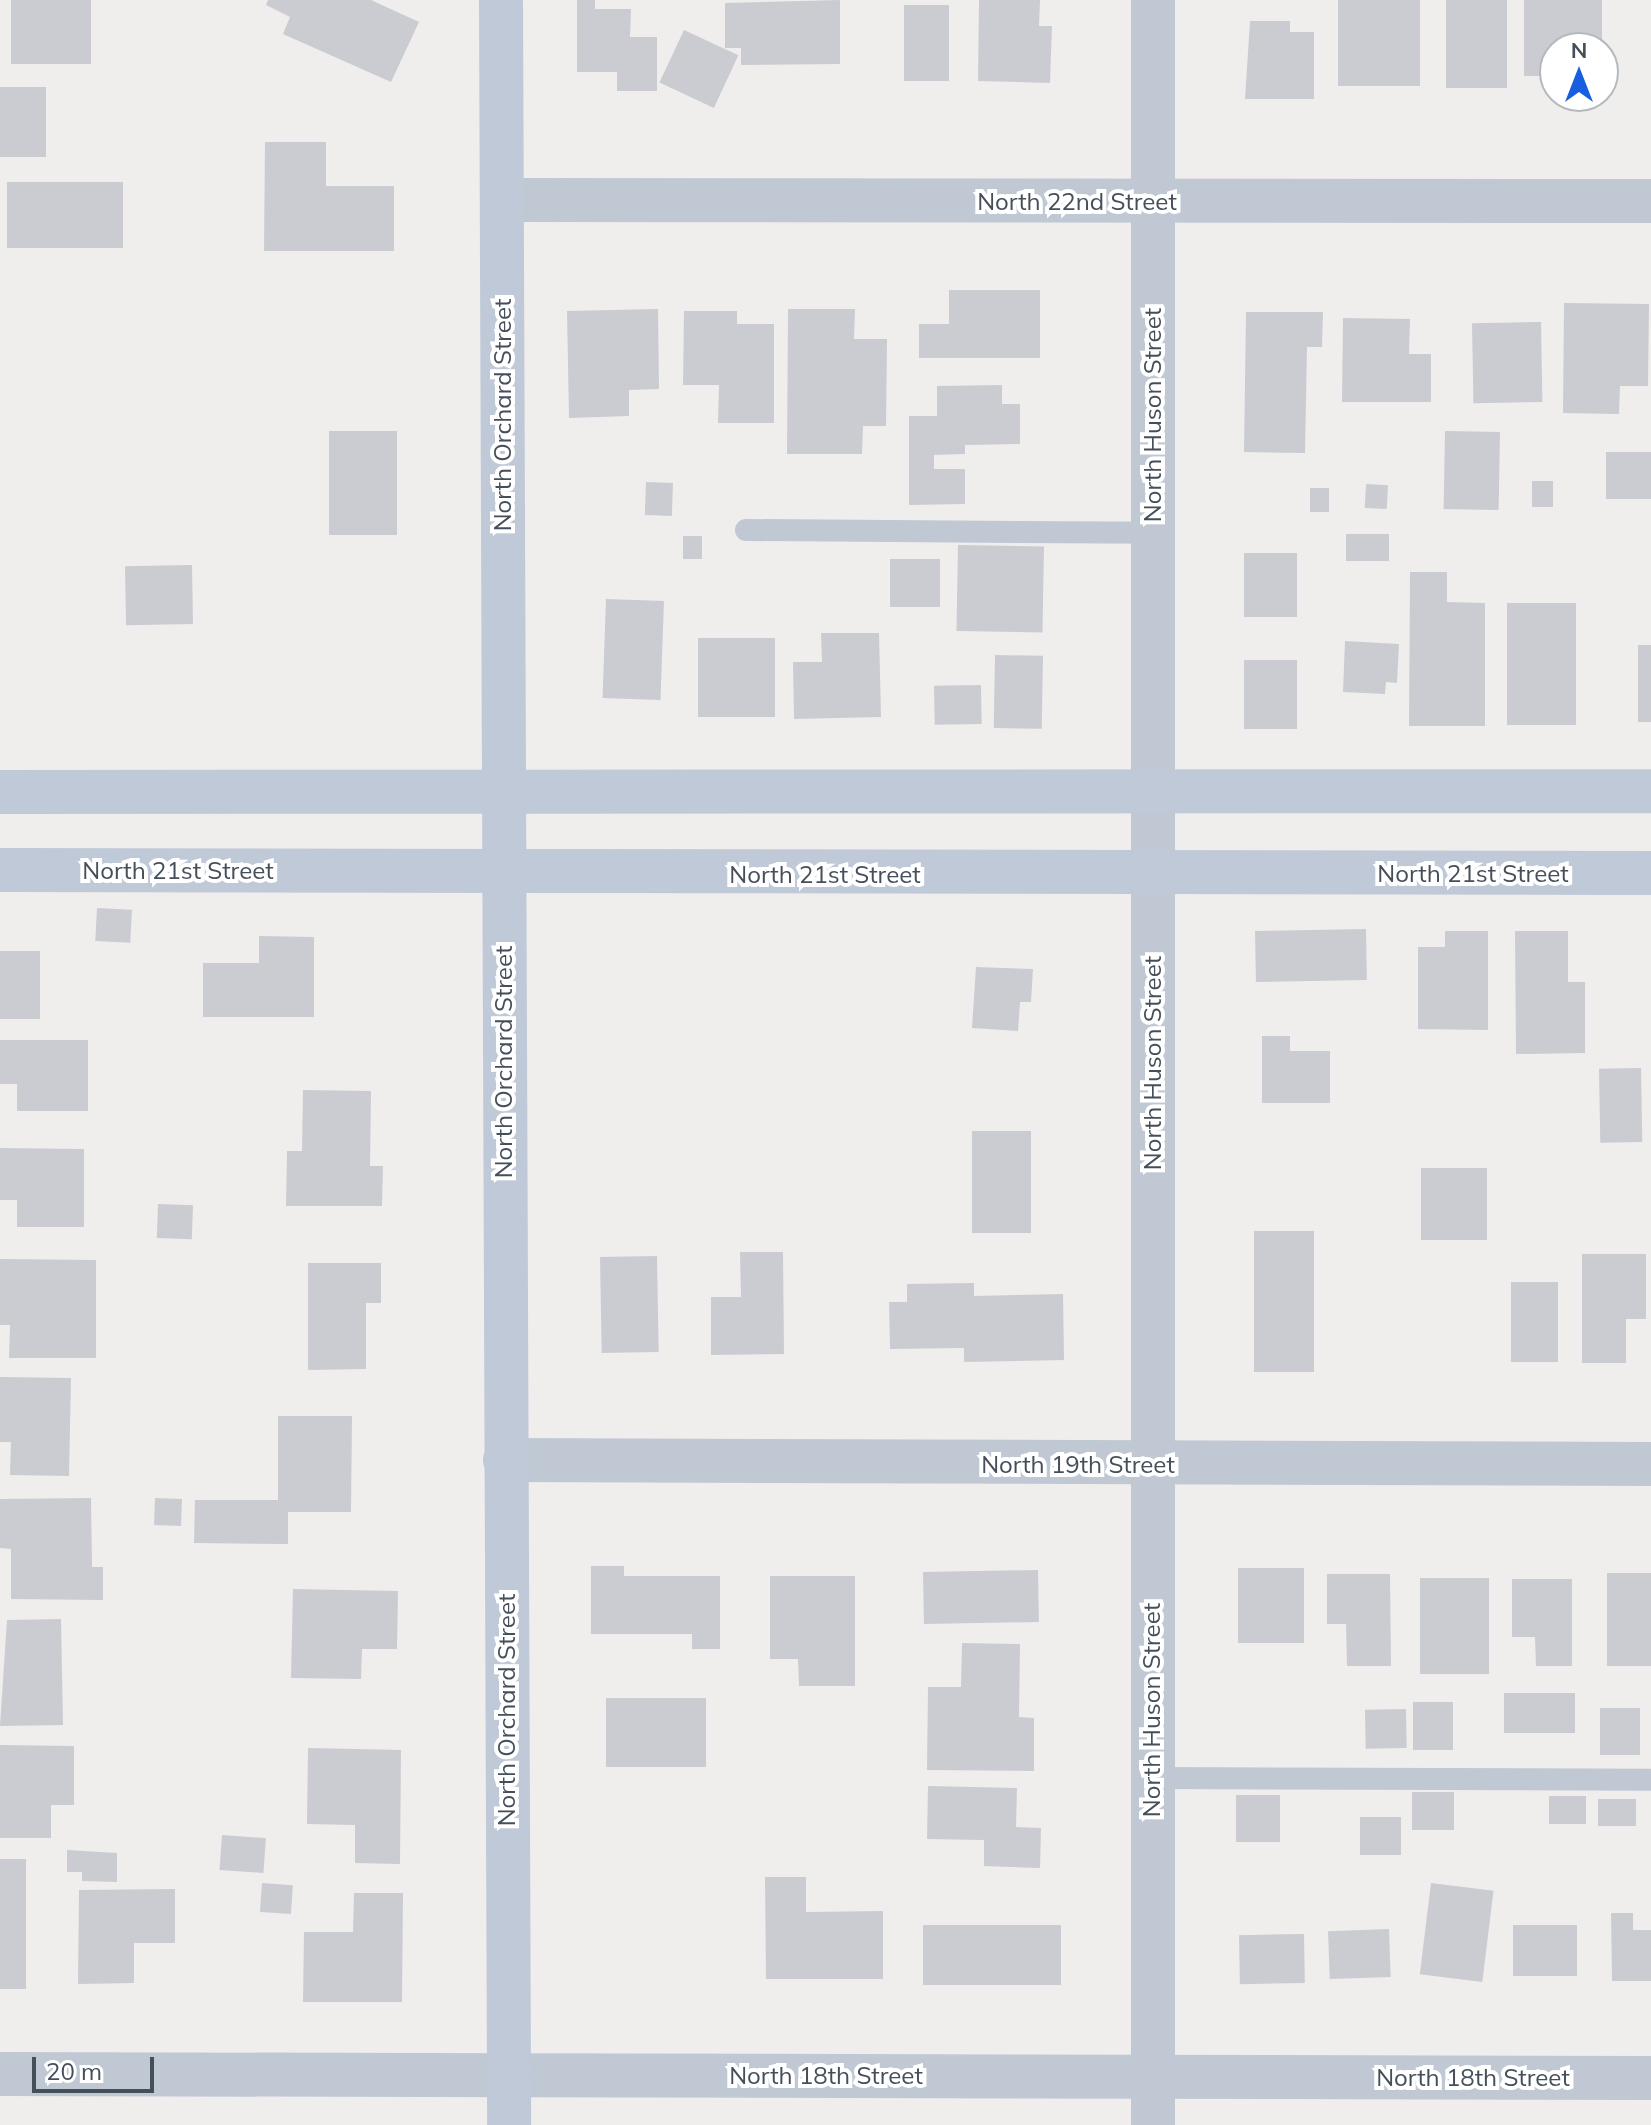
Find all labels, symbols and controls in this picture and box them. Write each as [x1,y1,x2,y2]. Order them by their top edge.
north arrow [1539,32,1619,112]
text: N [1571,36,1587,64]
street label: North 22nd Street [977,188,1177,216]
street label: North Orchard Street [489,299,517,531]
street label: North Huson Street [1139,308,1167,522]
street label: North 21st Street [82,857,274,885]
street label: North 21st Street [1377,860,1569,888]
street label: North 21st Street [729,861,921,889]
street label: North Orchard Street [490,946,518,1178]
street label: North Huson Street [1139,956,1167,1170]
street label: North 19th Street [981,1451,1175,1479]
street label: North Orchard Street [493,1594,521,1826]
street label: North Huson Street [1138,1603,1166,1817]
scale bar [36,2041,158,2091]
text: 20 m [46,2056,102,2086]
street label: North 18th Street [729,2062,923,2090]
street label: North 18th Street [1376,2064,1570,2092]

